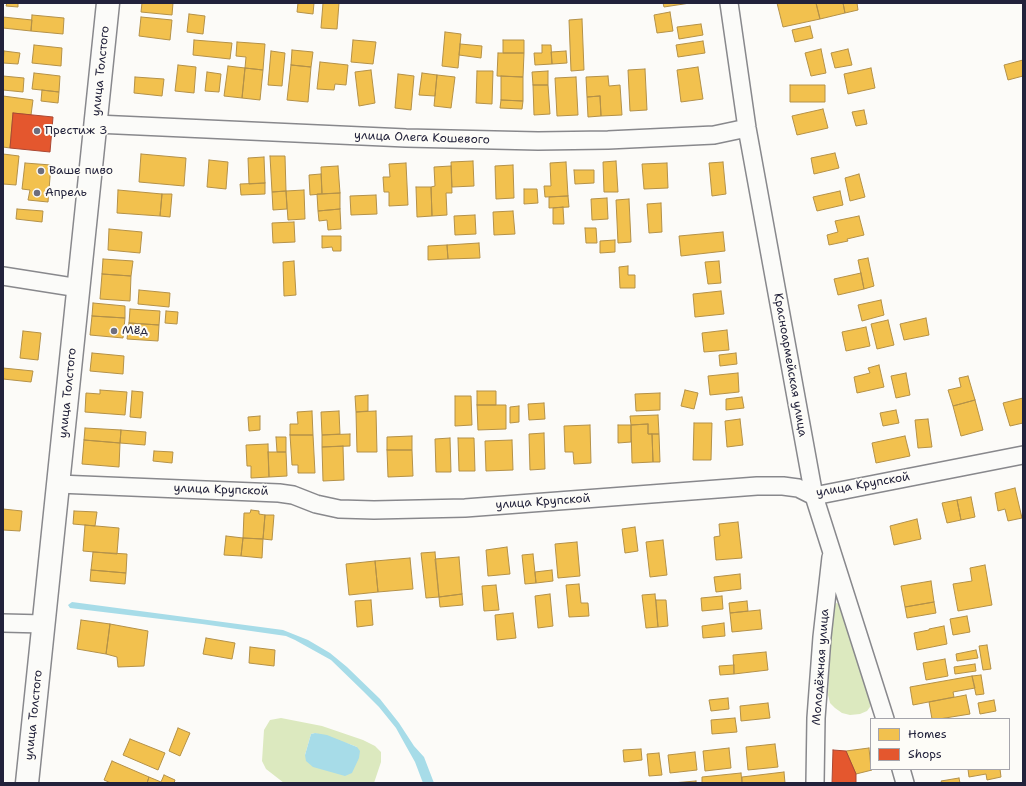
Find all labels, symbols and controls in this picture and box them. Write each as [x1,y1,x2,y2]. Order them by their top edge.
street label: улица Толстого [89,25,113,117]
place label: Престиж 3 [45,124,107,138]
marker: Престиж 3 [32,126,42,136]
street label: улица Олега Кошевого [354,128,490,148]
place label: Ваше пиво [49,164,113,178]
marker: Ваше пиво [36,166,46,176]
place label: Апрель [45,186,87,200]
marker: Апрель [32,188,42,198]
street label: Красноармейская улица [770,292,810,438]
place label: Мёд [122,324,148,338]
marker: Мёд [109,326,119,336]
street label: улица Толстого [56,347,80,439]
street label: улица Крупской [815,470,911,500]
street label: улица Крупской [173,481,269,499]
street label: улица Крупской [495,492,591,512]
street label: Молодёжная улица [810,608,832,726]
street label: улица Толстого [22,669,46,761]
legend [870,718,1010,770]
text: Homes [908,726,947,742]
text: Shops [908,746,942,762]

